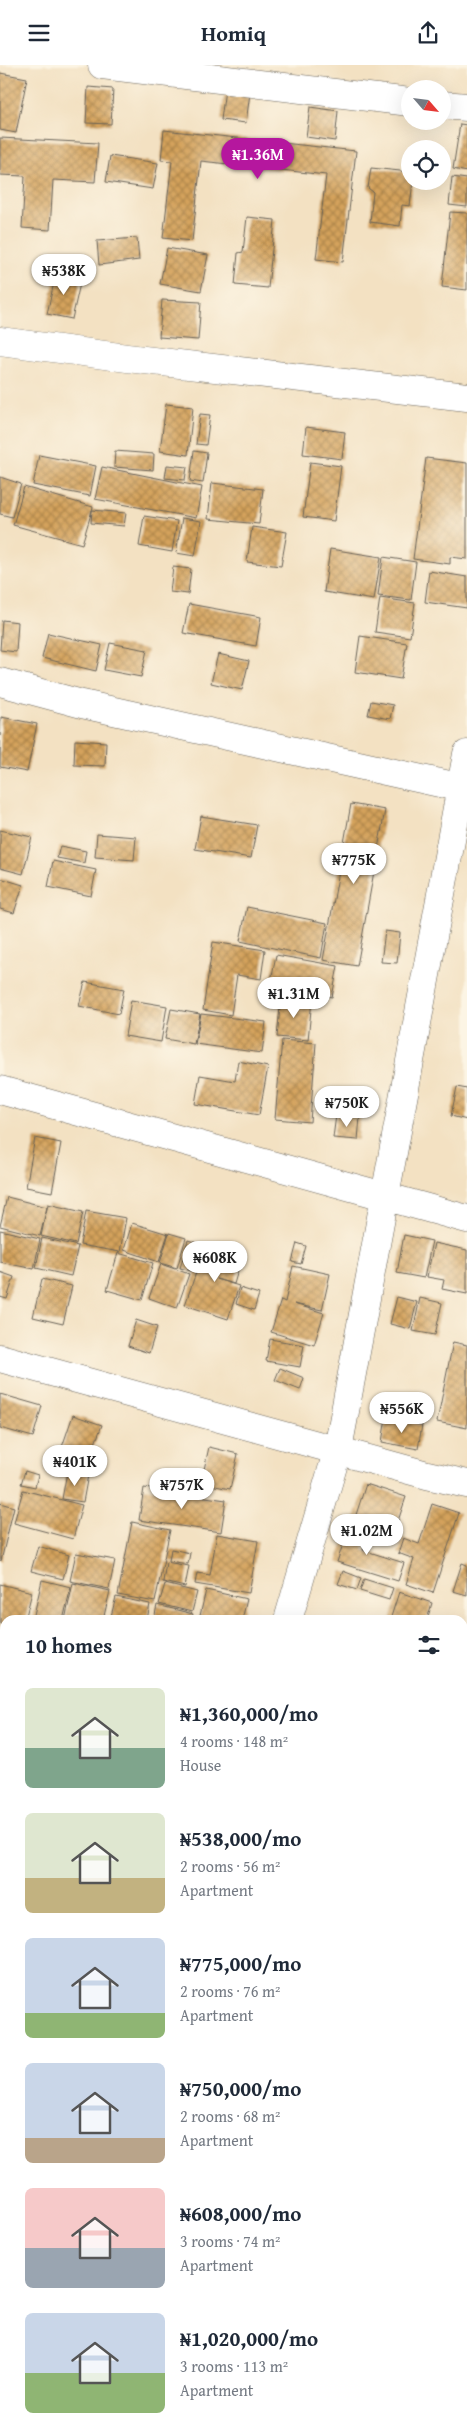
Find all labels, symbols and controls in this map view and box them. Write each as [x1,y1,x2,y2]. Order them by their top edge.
text: Homiq [201,17,266,49]
icon: menu [25,19,53,47]
icon: share [414,19,442,47]
north arrow [401,80,451,130]
map controls [401,80,451,190]
pin: ₦1.36M [217,137,299,180]
button: locate [401,140,451,190]
text: ₦1.36M [232,142,284,166]
pin: ₦538K [29,253,99,296]
text: ₦538K [42,258,86,282]
pin: ₦775K [319,843,389,885]
text: ₦775K [332,847,376,871]
pin: ₦1.31M [253,977,335,1019]
text: ₦1.31M [268,981,320,1005]
pin: ₦750K [312,1085,382,1128]
text: ₦750K [325,1090,369,1114]
pin: ₦608K [180,1241,250,1283]
text: ₦608K [193,1245,237,1269]
pin: ₦556K [367,1391,437,1434]
text: ₦556K [380,1396,424,1420]
pin: ₦401K [40,1445,110,1487]
text: ₦401K [53,1449,97,1473]
pin: ₦757K [147,1467,217,1510]
text: ₦757K [160,1472,204,1496]
pin: ₦1.02M [326,1513,408,1556]
text: ₦1.02M [341,1518,393,1542]
text: 10 homes [25,1630,112,1661]
icon: filters [415,1631,443,1659]
text: ₦1,360,000/mo [180,1698,318,1729]
icon: home [65,1708,125,1768]
text: 4 rooms · 148 m² [180,1729,288,1753]
text: House [180,1753,221,1777]
text: ₦538,000/mo [180,1823,301,1854]
icon: home [65,1833,125,1893]
text: 2 rooms · 56 m² [180,1854,280,1878]
text: Apartment [180,1878,253,1902]
text: ₦775,000/mo [180,1948,301,1979]
icon: home [65,1958,125,2018]
text: 2 rooms · 76 m² [180,1979,280,2003]
text: Apartment [180,2003,253,2027]
text: ₦750,000/mo [180,2073,301,2104]
icon: home [65,2083,125,2143]
text: 2 rooms · 68 m² [180,2104,280,2128]
text: Apartment [180,2128,253,2152]
text: ₦608,000/mo [180,2198,301,2229]
icon: home [65,2208,125,2268]
text: 3 rooms · 74 m² [180,2229,280,2253]
text: Apartment [180,2253,253,2277]
text: ₦1,020,000/mo [180,2323,318,2354]
icon: home [65,2333,125,2393]
text: 3 rooms · 113 m² [180,2354,288,2378]
text: Apartment [180,2378,253,2402]

